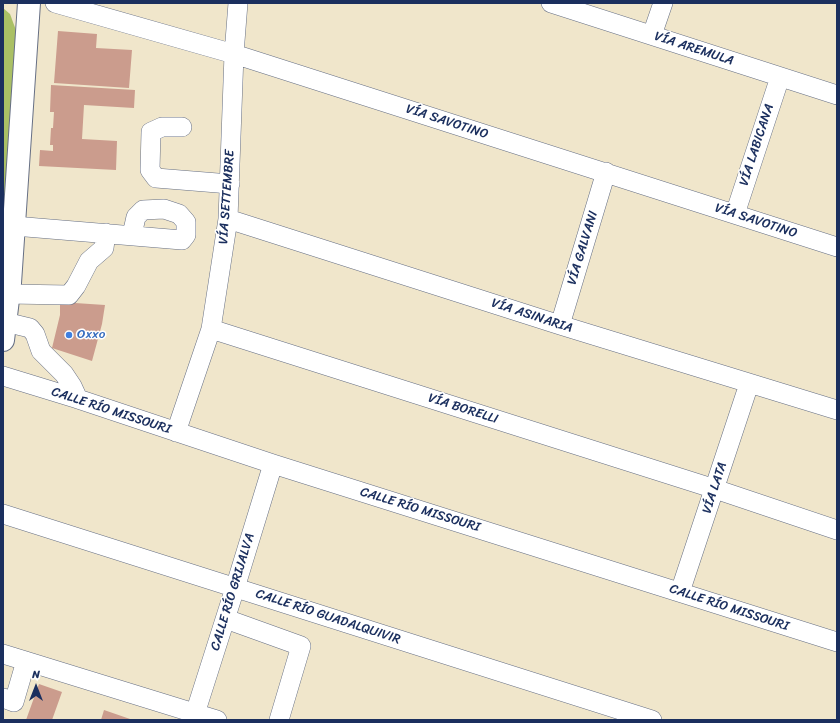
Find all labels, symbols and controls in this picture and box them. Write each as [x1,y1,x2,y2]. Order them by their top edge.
street label: VÍA AREMULA [652,29,736,69]
street label: VÍA SAVOTINO [404,101,490,143]
street label: VÍA LABICANA [736,102,778,188]
street label: VÍA SETTEMBRE [216,149,238,245]
street label: VÍA SAVOTINO [713,200,799,242]
street label: VÍA GALVANI [564,209,602,287]
street label: VÍA ASINARIA [489,296,575,336]
place label: Oxxo [77,327,105,343]
marker: Oxxo [64,330,74,340]
street label: CALLE RÍO MISSOURI [49,384,173,438]
street label: VÍA BORELLI [426,390,500,428]
street label: VÍA LATA [699,460,731,516]
street label: CALLE RÍO MISSOURI [358,484,482,536]
street label: CALLE RÍO GRIJALVA [208,531,258,653]
street label: CALLE RÍO MISSOURI [667,581,791,635]
street label: CALLE RÍO GUADALQUIVIR [254,586,402,648]
text: N [32,665,40,684]
north arrow [16,667,56,707]

